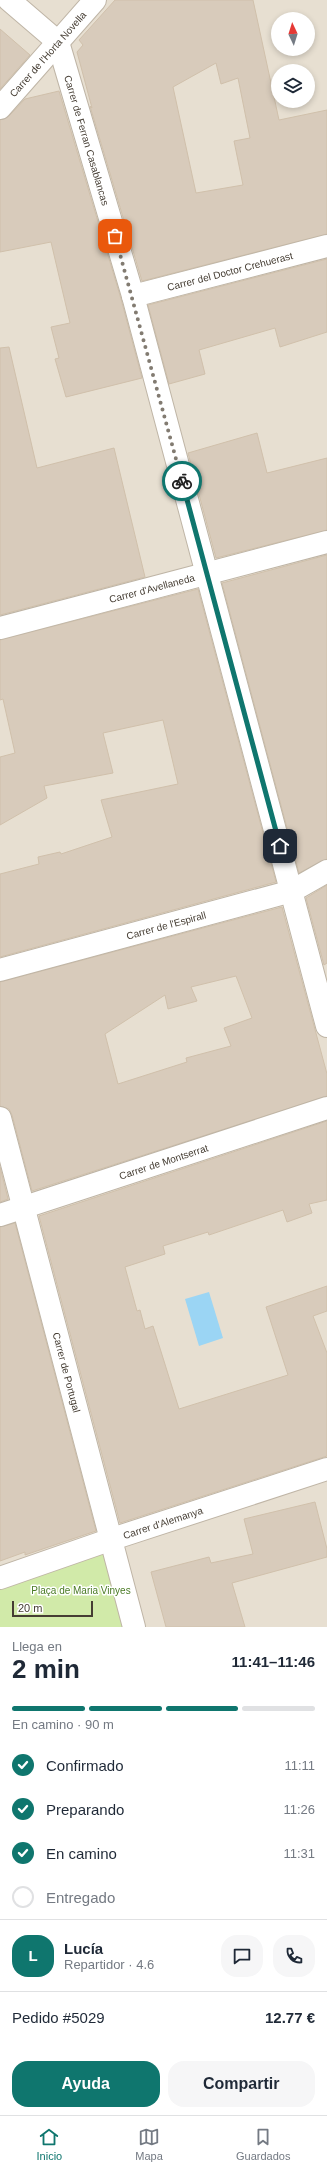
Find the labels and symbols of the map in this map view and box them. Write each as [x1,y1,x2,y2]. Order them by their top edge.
street label: Carrer de l'Horta Novella [7,9,88,99]
north arrow [271,12,315,56]
street label: Carrer de Ferran Casablancas [63,74,111,207]
pin [98,219,132,253]
street label: Carrer del Doctor Crehuerast [166,250,294,292]
courier [162,461,202,501]
street label: Carrer d'Avellaneda [108,571,196,605]
pin [263,829,297,863]
street label: Carrer de l'Espirall [125,909,207,941]
street label: Carrer de Montserrat [118,1142,210,1181]
street label: Carrer de Portugal [51,1331,83,1414]
street label: Carrer d'Alemanya [122,1504,204,1541]
park label: Plaça de Maria Vinyes [31,1585,131,1596]
scale bar [12,1599,93,1618]

